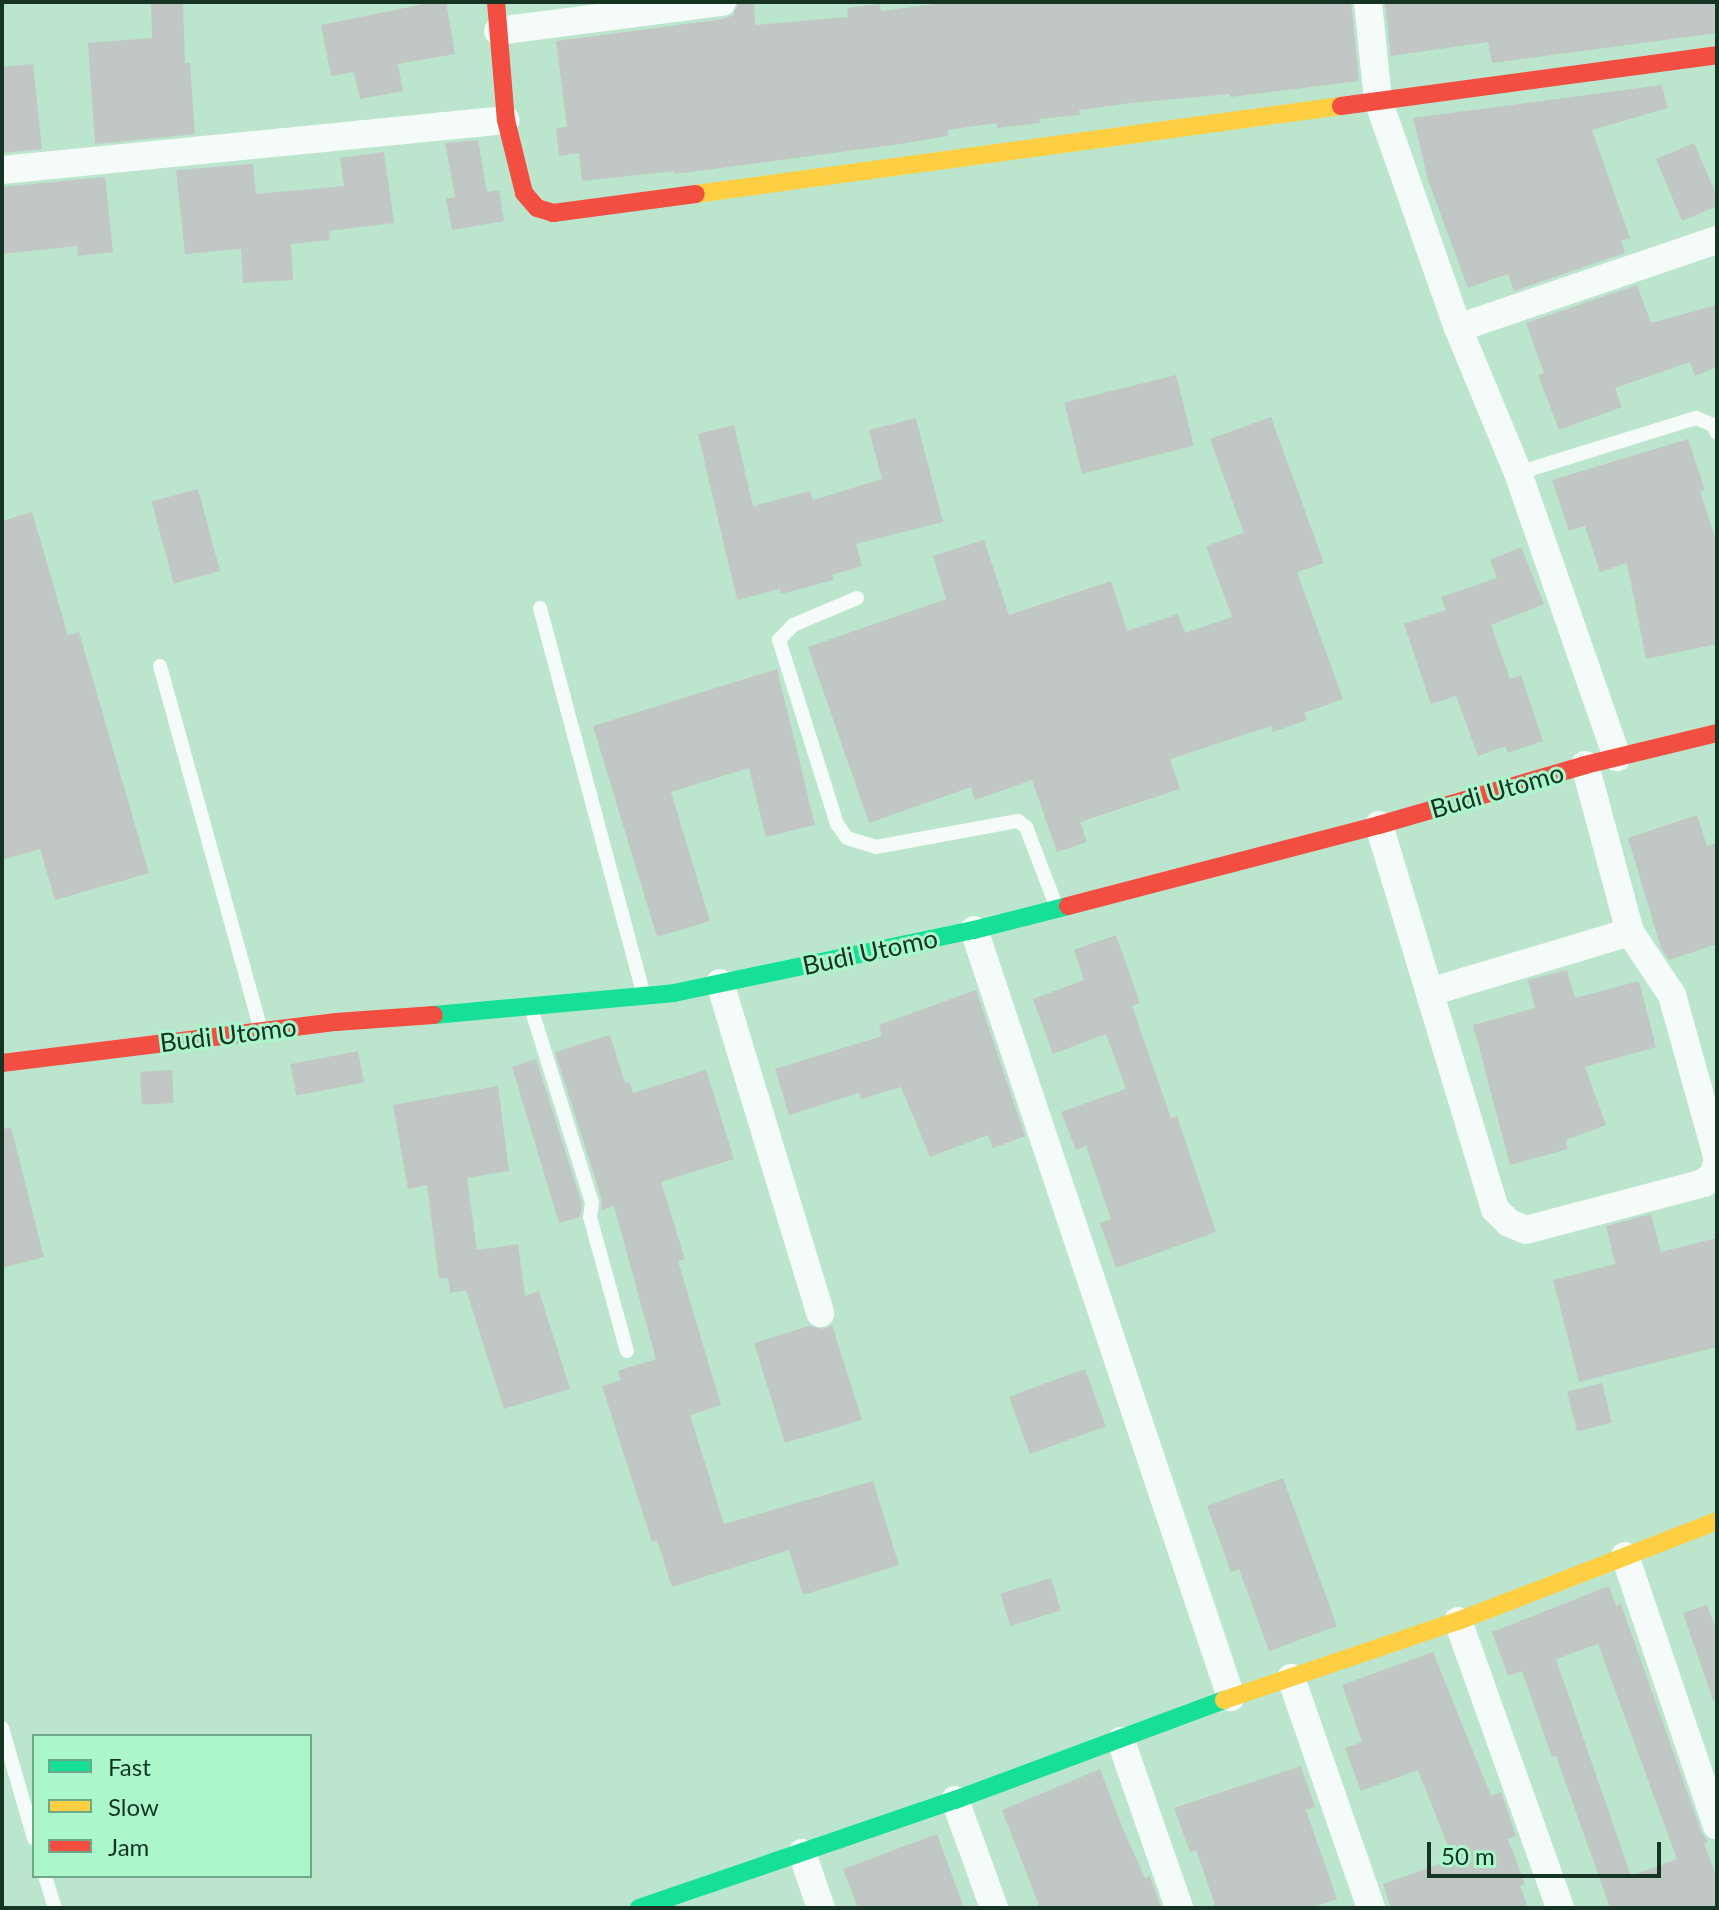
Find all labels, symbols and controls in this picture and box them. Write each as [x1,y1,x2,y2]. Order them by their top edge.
street label: Budi Utomo [1427,757,1567,825]
street label: Budi Utomo [800,922,940,982]
street label: Budi Utomo [158,1011,298,1059]
legend [32,1734,312,1878]
text: Fast [108,1752,151,1781]
text: Slow [108,1792,159,1821]
scale bar [1431,1826,1665,1876]
text: Jam [108,1832,149,1861]
text: 50 m [1441,1841,1495,1870]

